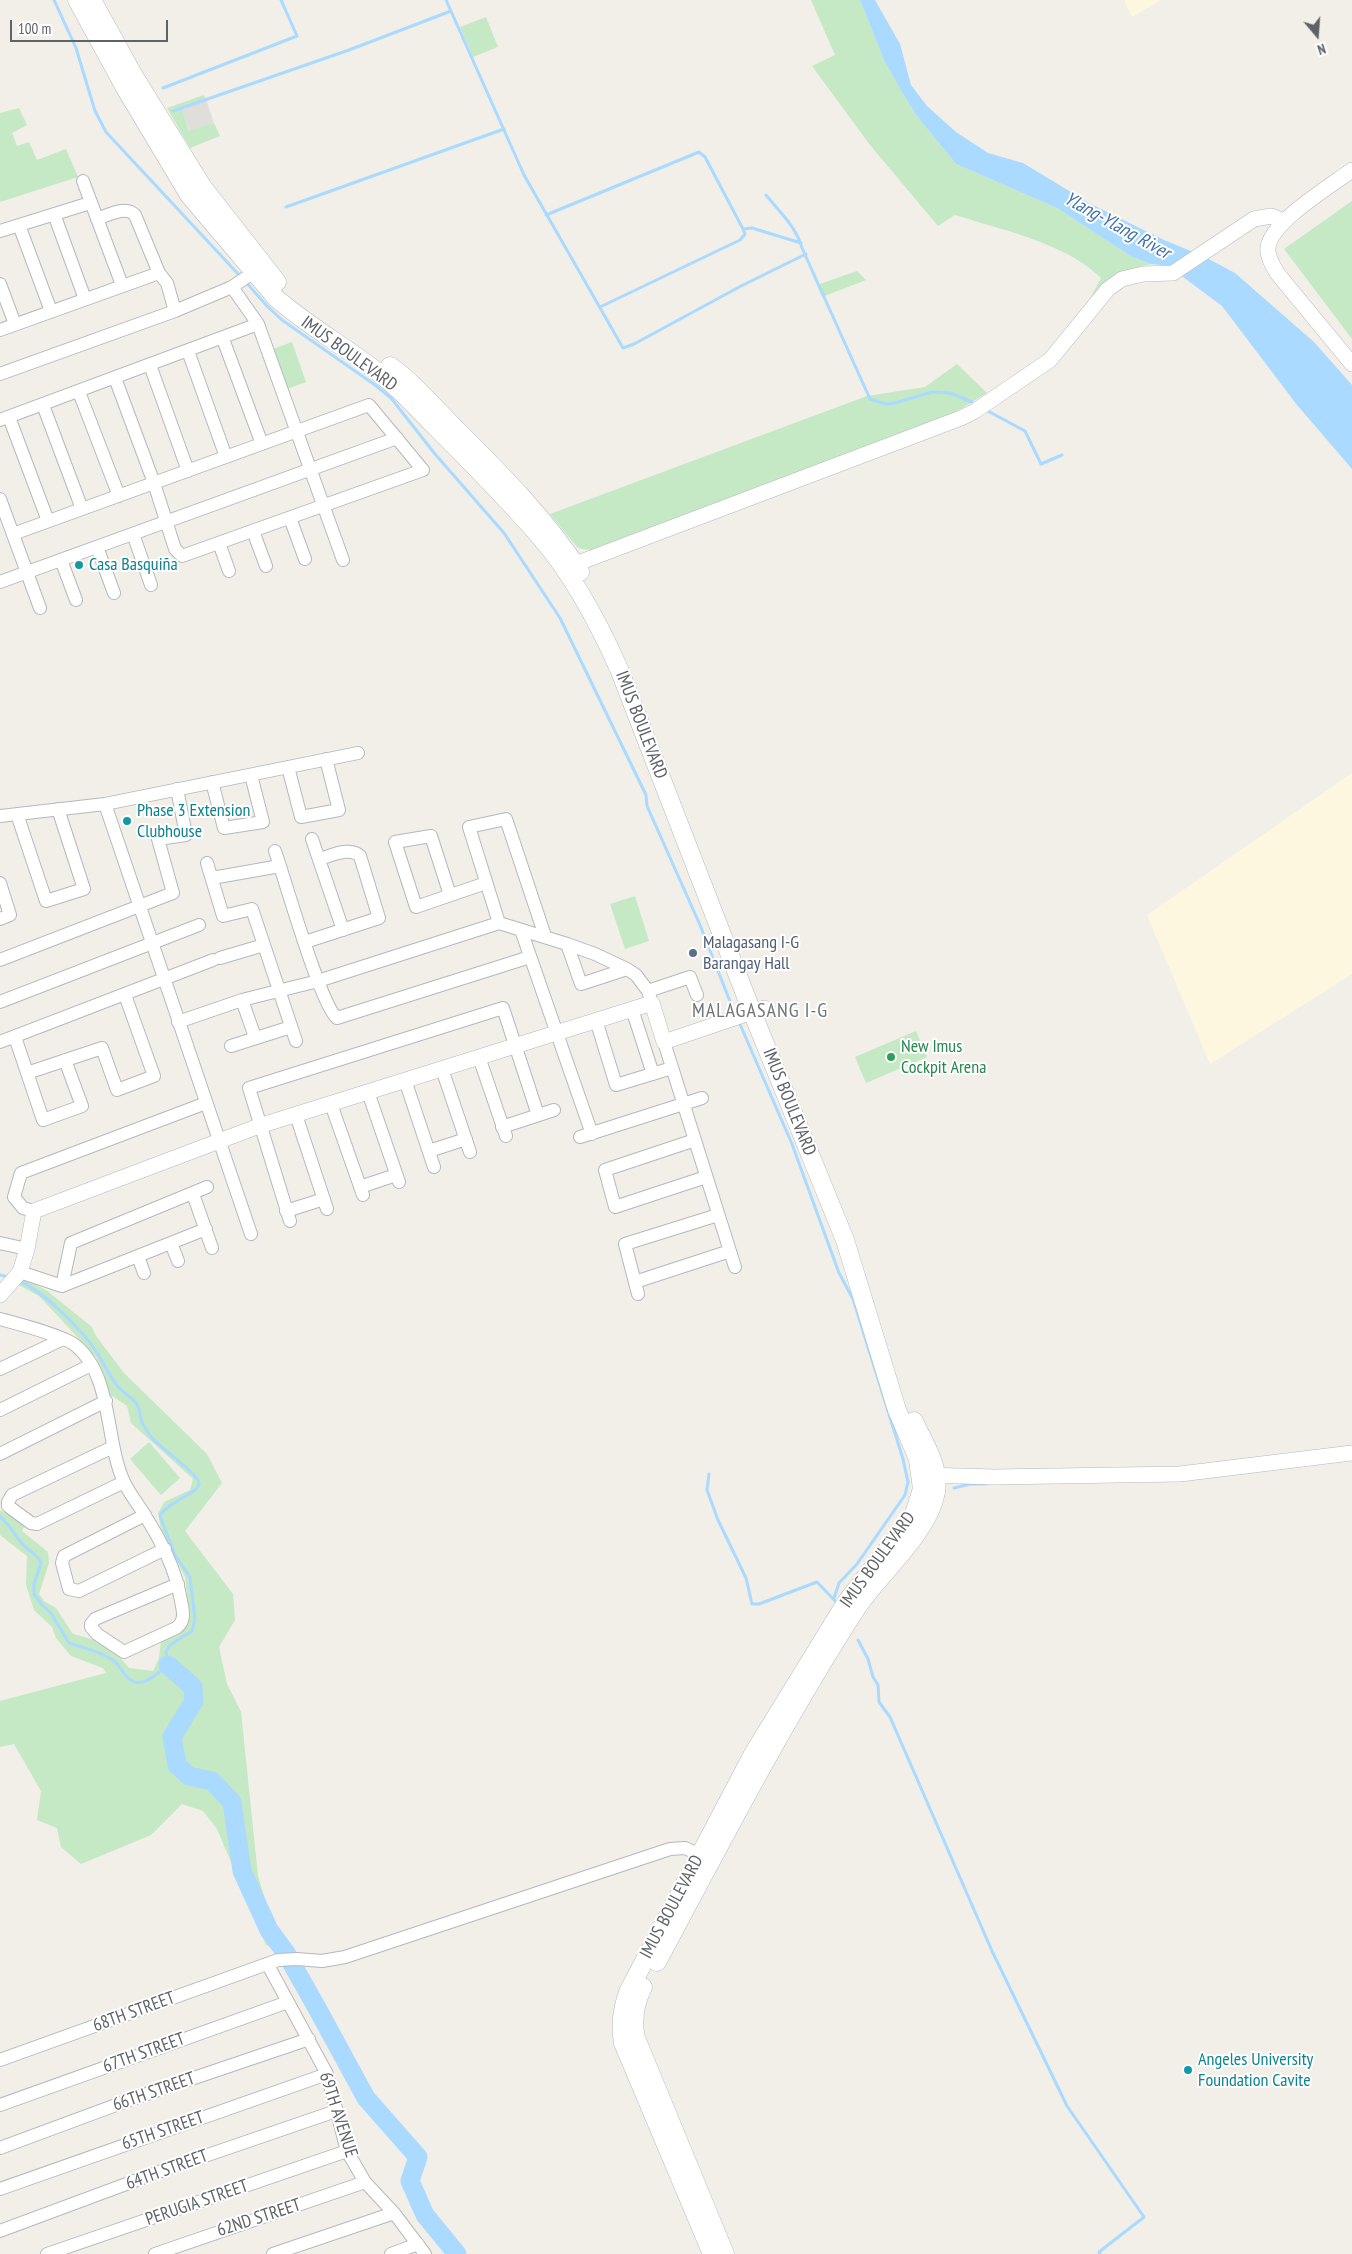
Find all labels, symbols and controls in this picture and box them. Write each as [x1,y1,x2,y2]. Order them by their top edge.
scale bar [12,10,170,42]
north arrow [1292,10,1342,60]
text: 100 m [18,19,51,38]
text: N [1315,40,1328,59]
water label: Ylang-Ylang River [1060,188,1174,264]
street label: IMUS BOULEVARD [297,312,401,396]
place label: Casa Basquiña [89,554,178,576]
marker: Casa Basquiña [73,559,85,571]
street label: IMUS BOULEVARD [611,668,671,782]
place label: Phase 3 Extension Clubhouse [137,800,250,842]
marker: Phase 3 Extension Clubhouse [121,815,133,827]
place label: Malagasang I-G Barangay Hall [703,932,799,974]
marker: Malagasang I-G Barangay Hall [687,947,699,959]
district label: MALAGASANG I-G [690,999,830,1023]
place label: New Imus Cockpit Arena [901,1036,986,1078]
street label: IMUS BOULEVARD [758,1045,820,1159]
marker: New Imus Cockpit Arena [885,1051,897,1063]
street label: IMUS BOULEVARD [836,1508,920,1612]
street label: IMUS BOULEVARD [636,1852,708,1962]
street label: 68TH STREET [90,1987,178,2037]
street label: 67TH STREET [100,2028,188,2078]
place label: Angeles University Foundation Cavite [1198,2049,1313,2092]
marker: Angeles University Foundation Cavite [1182,2064,1194,2076]
street label: 66TH STREET [110,2068,198,2116]
street label: 69TH AVENUE [314,2070,362,2160]
street label: 65TH STREET [119,2107,207,2155]
street label: 64TH STREET [123,2145,211,2195]
street label: PERUGIA STREET [143,2175,251,2231]
street label: 62ND STREET [214,2194,304,2242]

